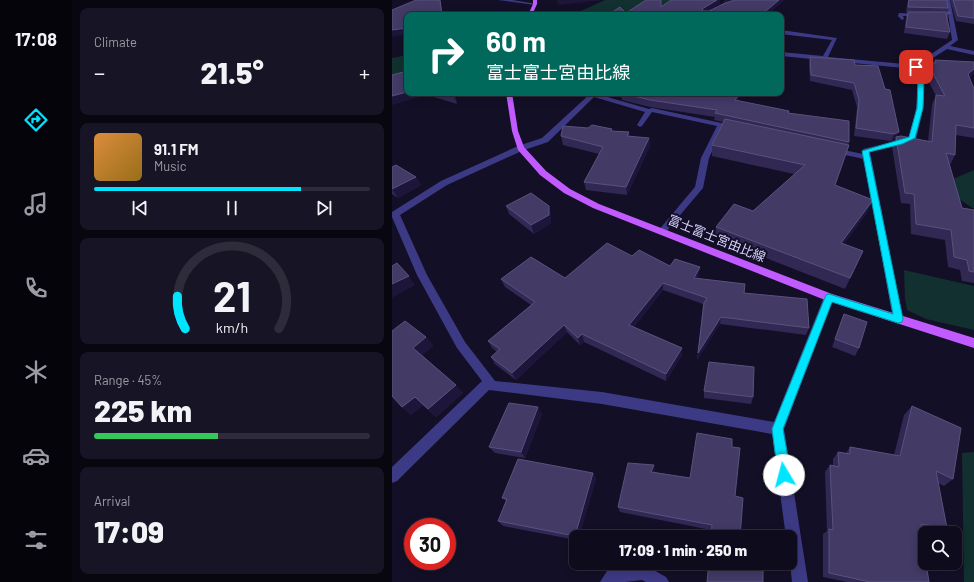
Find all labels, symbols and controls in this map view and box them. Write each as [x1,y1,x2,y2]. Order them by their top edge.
text: 60 m [486,24,546,58]
text: 17:08 [15,28,57,50]
icon: right [420,28,472,80]
text: Climate [94,34,137,50]
pin [899,50,933,84]
text: 21.5° [200,54,264,90]
icon: arrive [905,56,927,78]
text: − [94,59,105,85]
text: + [359,59,370,85]
text: 富士富士宮由比線 [486,61,630,83]
icon: directions [22,106,50,134]
text: 91.1 FM [154,140,198,158]
text: Music [154,158,187,174]
icon: music [22,190,50,218]
icon: previous [129,197,151,219]
icon: pause [221,197,243,219]
icon: next [313,197,335,219]
street label: 富士富士宮由比線 [666,211,768,265]
text: 21 [213,270,251,320]
icon: phone [22,274,50,302]
text: km/h [216,319,248,336]
icon: climate [22,358,50,386]
text: Range · 45% [94,372,162,388]
text: 225 km [94,392,192,428]
icon: car [22,442,50,470]
position arrow [763,454,805,496]
text: Arrival [94,493,130,509]
text: 17:09 [94,513,164,549]
speed limit sign: 30 [404,518,456,570]
icon: filters [22,526,50,554]
map controls [918,526,962,570]
button: search [918,526,962,570]
text: 17:09 · 1 min · 250 m [619,541,747,559]

